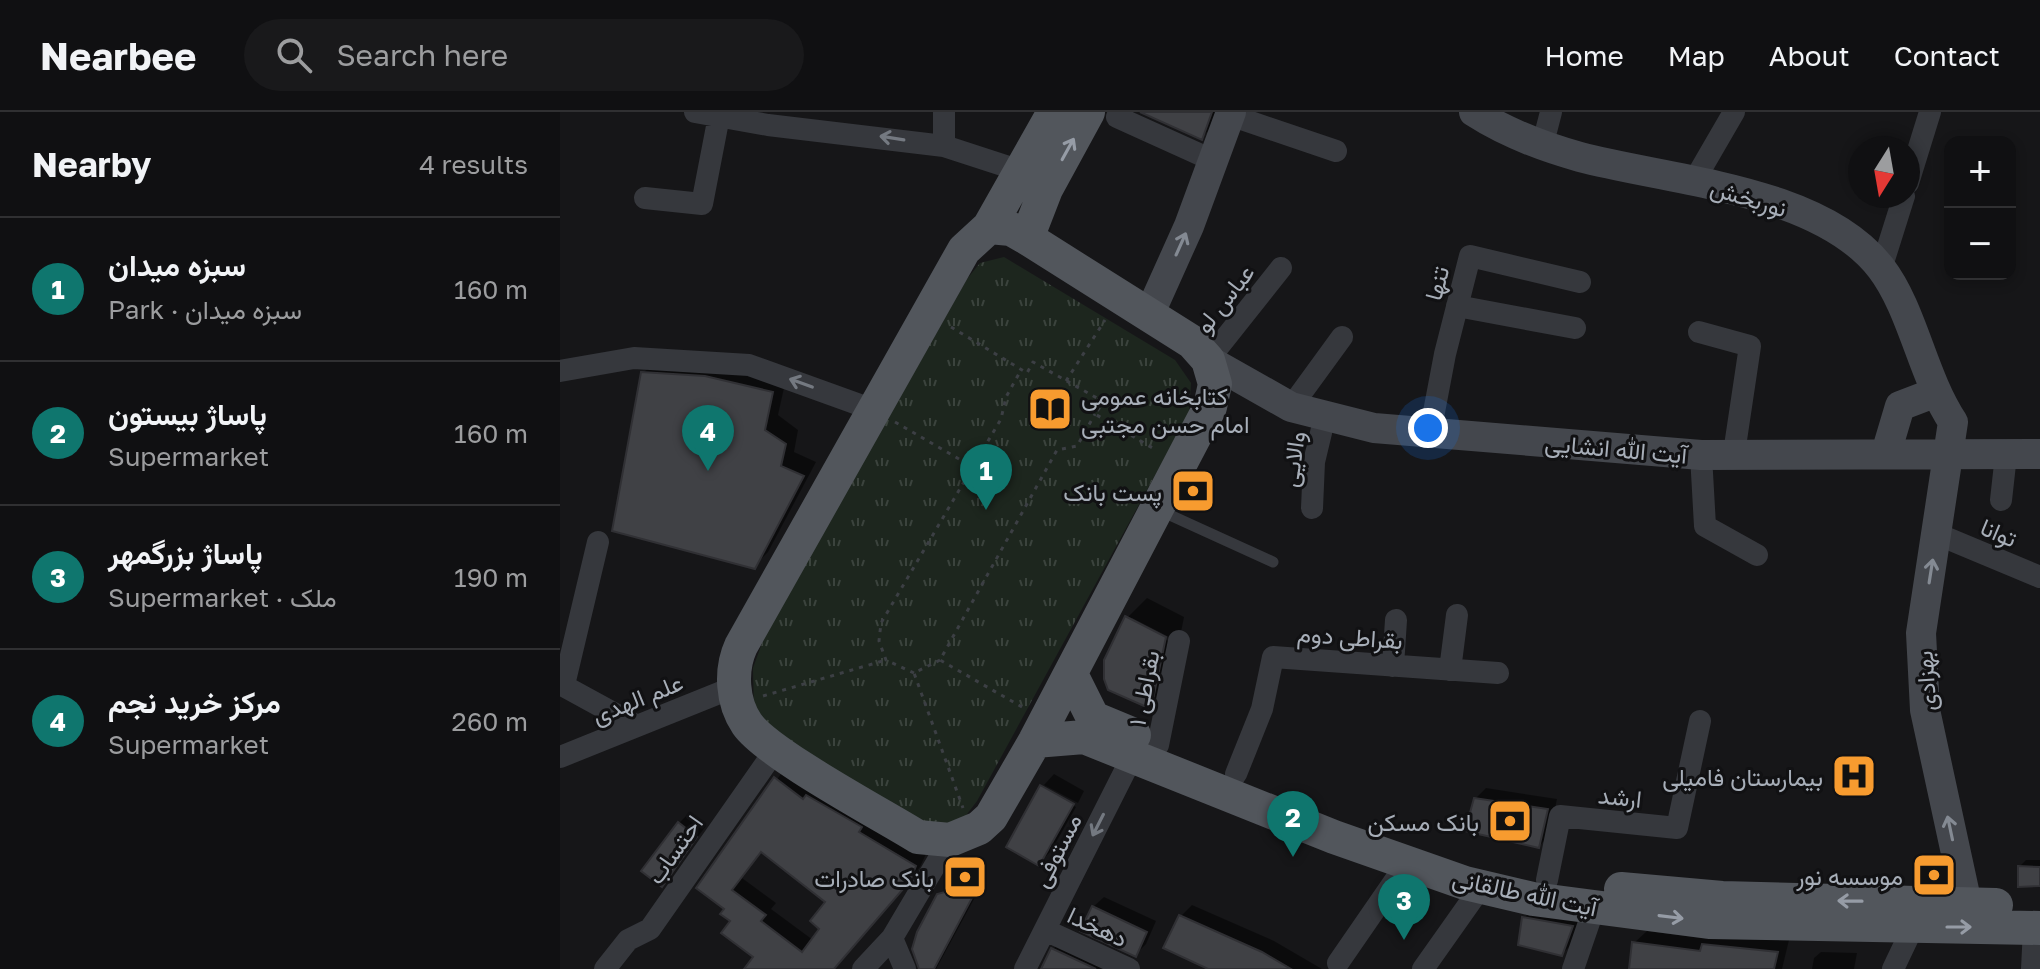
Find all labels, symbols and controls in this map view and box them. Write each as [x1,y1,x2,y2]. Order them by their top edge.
search box [244,19,804,91]
text: Nearbee [40,33,196,78]
icon: search [272,33,316,77]
text: Search here [336,37,508,73]
text: Home [1545,39,1624,72]
text: Map [1668,39,1725,72]
text: About [1769,39,1850,72]
text: Contact [1894,39,2000,72]
one-way arrow [879,130,905,145]
north arrow [1848,136,1920,208]
map controls [1944,136,2016,280]
button: + [1944,136,2016,208]
one-way arrow [1060,138,1076,161]
text: Nearby [32,144,152,184]
text: 4 results [419,149,528,180]
street label: نوربخش [1707,172,1791,224]
button: − [1944,208,2016,280]
one-way arrow [1174,232,1189,256]
text: سبزه میدان [108,247,246,283]
street label: عباس لو [1188,258,1261,339]
street label: تنها [1418,263,1456,304]
text: 1 [51,274,65,305]
text: 160 m [454,274,528,305]
text: Park · سبزه میدان [108,294,302,325]
one-way arrow [789,375,814,390]
place label: کتابخانه عمومی امام حسن مجتبی [1081,381,1249,441]
library icon: کتابخانه عمومی امام حسن مجتبی [1026,385,1074,433]
text: پاساژ بیستون [108,396,267,432]
pin: 4 [682,405,734,471]
your location [1408,408,1448,448]
text: 2 [50,418,66,449]
text: 160 m [454,418,528,449]
street label: آیت الله انشایی [1543,427,1691,470]
street label: والایی [1274,429,1312,489]
text: Supermarket [108,441,269,472]
pin: 1 [960,444,1012,510]
bank icon: پست بانک [1169,467,1217,515]
place label: پست بانک [1063,477,1162,509]
street label: توانا [1976,511,2022,554]
text: پاساژ بزرگمهر [108,535,263,571]
one-way arrow [1924,559,1939,584]
text: 3 [50,562,66,593]
text: 190 m [454,562,528,593]
text: Supermarket · ملک [108,582,337,613]
street label: بقراطی دوم [1296,618,1404,657]
street label: بقراطی ۱ [1121,648,1166,729]
street label: بهزادی [1908,650,1944,712]
street label: علم الهدی [587,667,688,732]
text: مرکز خرید نجم [108,684,281,720]
text: 4 [50,706,66,737]
text: 260 m [452,706,528,737]
text: Supermarket [108,729,269,760]
hospital icon: بیمارستان فامیلی [1830,752,1878,800]
place label: بیمارستان فامیلی [1662,762,1823,793]
street label: ارشد [1597,779,1643,815]
pin: 2 [1267,791,1319,857]
bank icon: بانک مسکن [1486,797,1534,845]
place label: بانک مسکن [1368,807,1479,837]
street label: مستوفی [1025,808,1089,893]
street label: احتساب [640,809,709,890]
one-way arrow [1090,812,1105,836]
one-way arrow [1942,815,1957,841]
bank icon: موسسه نور [1910,851,1958,899]
bank icon: بانک صادرات [941,853,989,901]
place label: موسسه نور [1795,861,1903,892]
place label: بانک صادرات [814,863,934,894]
street label: آیت الله طالقانی [1450,863,1602,923]
pin: 3 [1378,874,1430,940]
one-way arrow [1837,893,1864,909]
street label: دهخدا [1063,900,1133,952]
one-way arrow [1657,910,1684,925]
one-way arrow [1945,919,1972,935]

